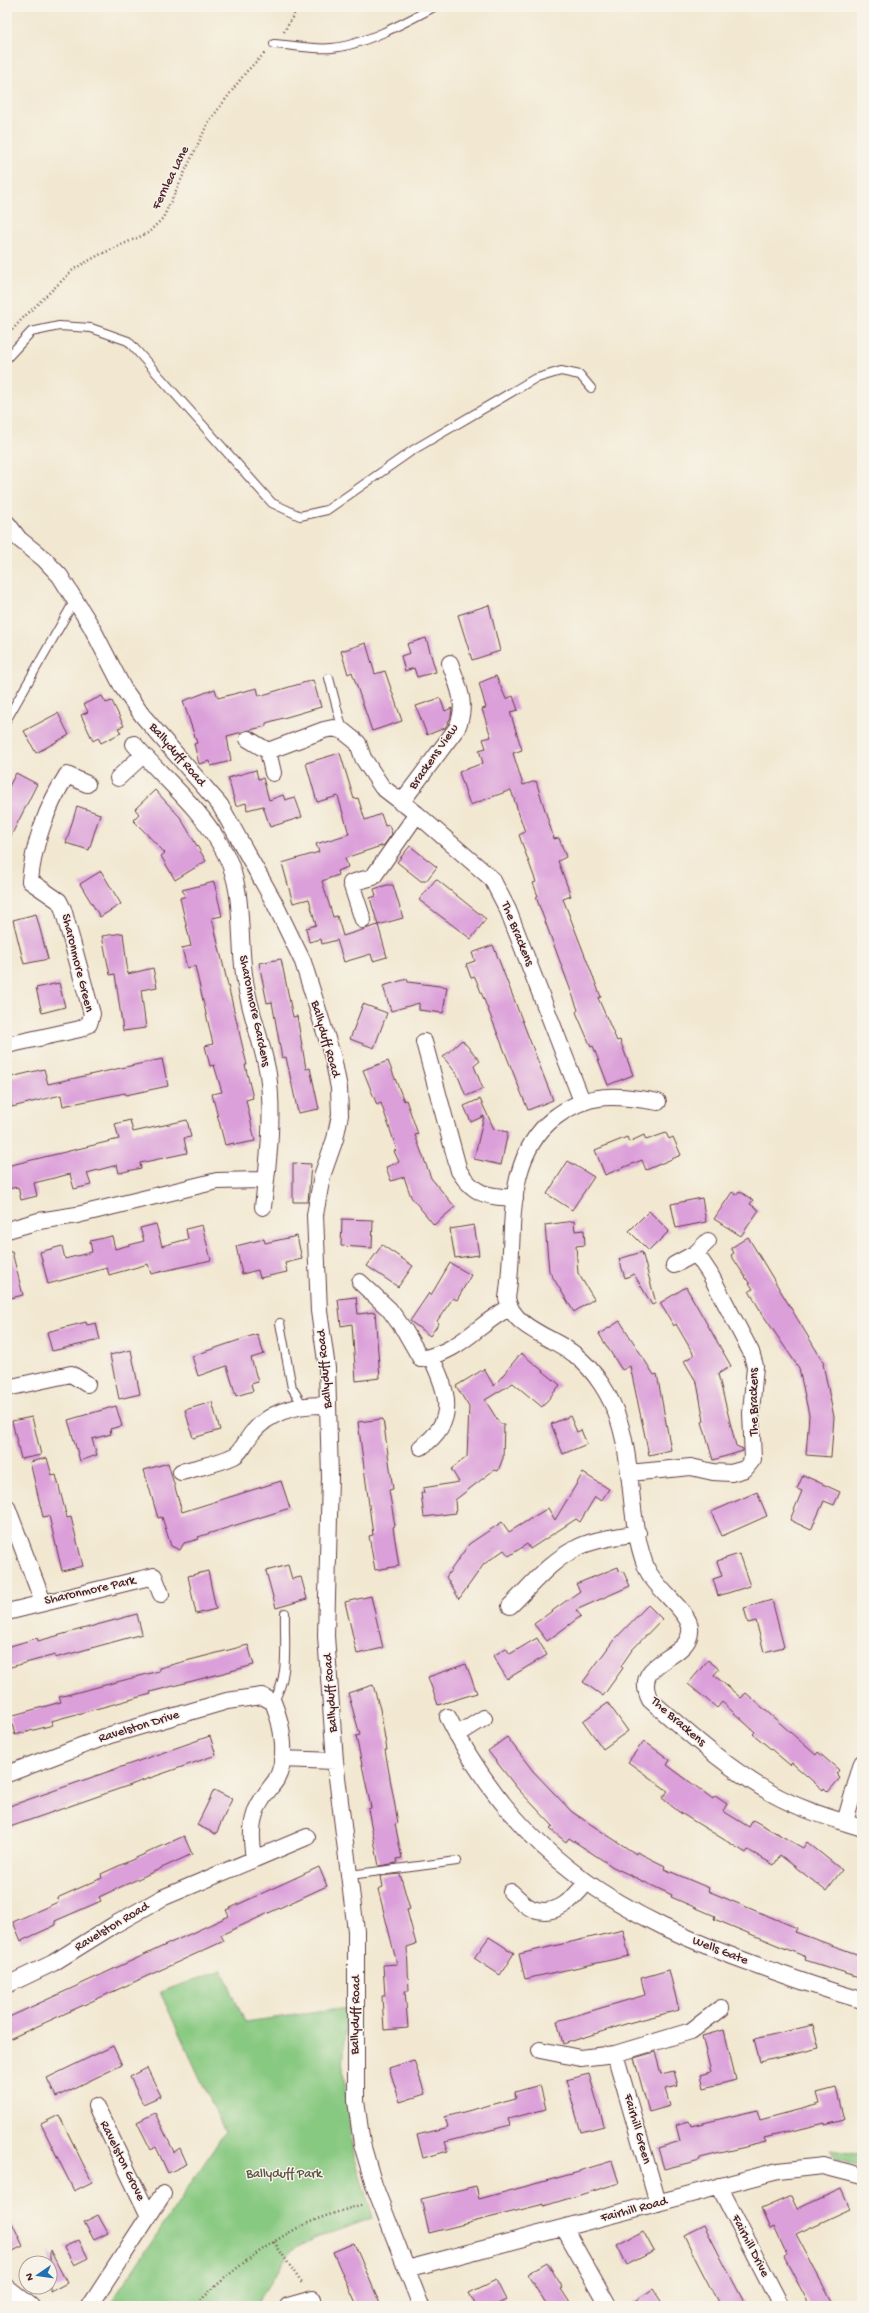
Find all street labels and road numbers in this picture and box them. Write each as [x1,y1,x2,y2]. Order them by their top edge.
street label: Fernlea Lane [149,144,193,213]
street label: Ballyduff Road [145,719,210,791]
street label: Brackens View [405,721,462,793]
street label: The Brackens [497,899,537,970]
street label: Sharonmore Green [58,912,97,1014]
street label: Sharonmore Gardens [235,954,273,1069]
street label: Ballyduff Road [307,998,343,1080]
street label: Ballyduff Road [314,1328,336,1410]
street label: The Brackens [747,1367,762,1437]
street label: Sharonmore Park [43,1573,138,1609]
street label: Ballyduff Road [321,1652,341,1734]
street label: The Brackens [647,1693,710,1751]
street label: Ravelston Drive [97,1707,182,1746]
street label: Ravelston Road [72,1898,153,1955]
street label: Wells Gate [690,1933,750,1969]
street label: Ballyduff Road [348,1974,364,2056]
street label: Fairhill Green [620,2091,654,2167]
street label: Ravelston Grove [96,2118,148,2204]
street label: Fairhill Road [598,2194,670,2226]
street label: Fairhill Drive [727,2211,772,2280]

